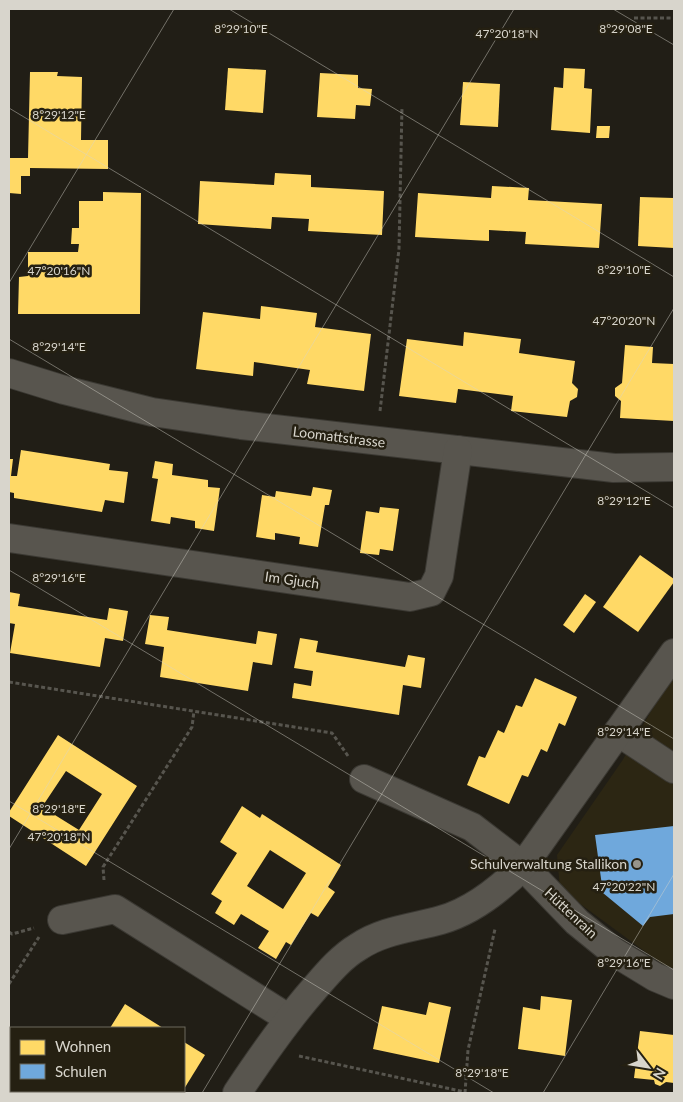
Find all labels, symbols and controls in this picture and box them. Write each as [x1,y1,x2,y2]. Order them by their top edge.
text: 8°29'10"E [214,21,268,36]
text: 8°29'08"E [599,21,653,36]
text: 47°20'18"N [476,26,538,41]
text: 8°29'12"E [32,107,86,122]
text: 8°29'10"E [597,262,651,277]
text: 47°20'16"N [28,263,90,278]
text: 47°20'20"N [593,313,655,328]
text: 8°29'14"E [32,339,86,354]
street label: Loomattstrasse [292,422,386,451]
text: 8°29'12"E [597,493,651,508]
street label: Im Gjuch [264,567,320,592]
text: 8°29'16"E [32,570,86,585]
text: 8°29'14"E [597,724,651,739]
text: 8°29'18"E [32,801,86,816]
text: 47°20'18"N [28,829,90,844]
place label: Schulverwaltung Stallikon [470,855,627,872]
marker: Schulverwaltung Stallikon [631,858,643,870]
text: 47°20'22"N [593,879,655,894]
street label: Hüttenrain [541,884,601,941]
text: 8°29'16"E [597,955,651,970]
legend [10,1027,185,1092]
text: Wohnen [55,1037,111,1055]
north arrow [623,1042,673,1092]
text: Schulen [55,1062,107,1080]
text: 8°29'18"E [455,1065,509,1080]
text: N [650,1065,670,1083]

